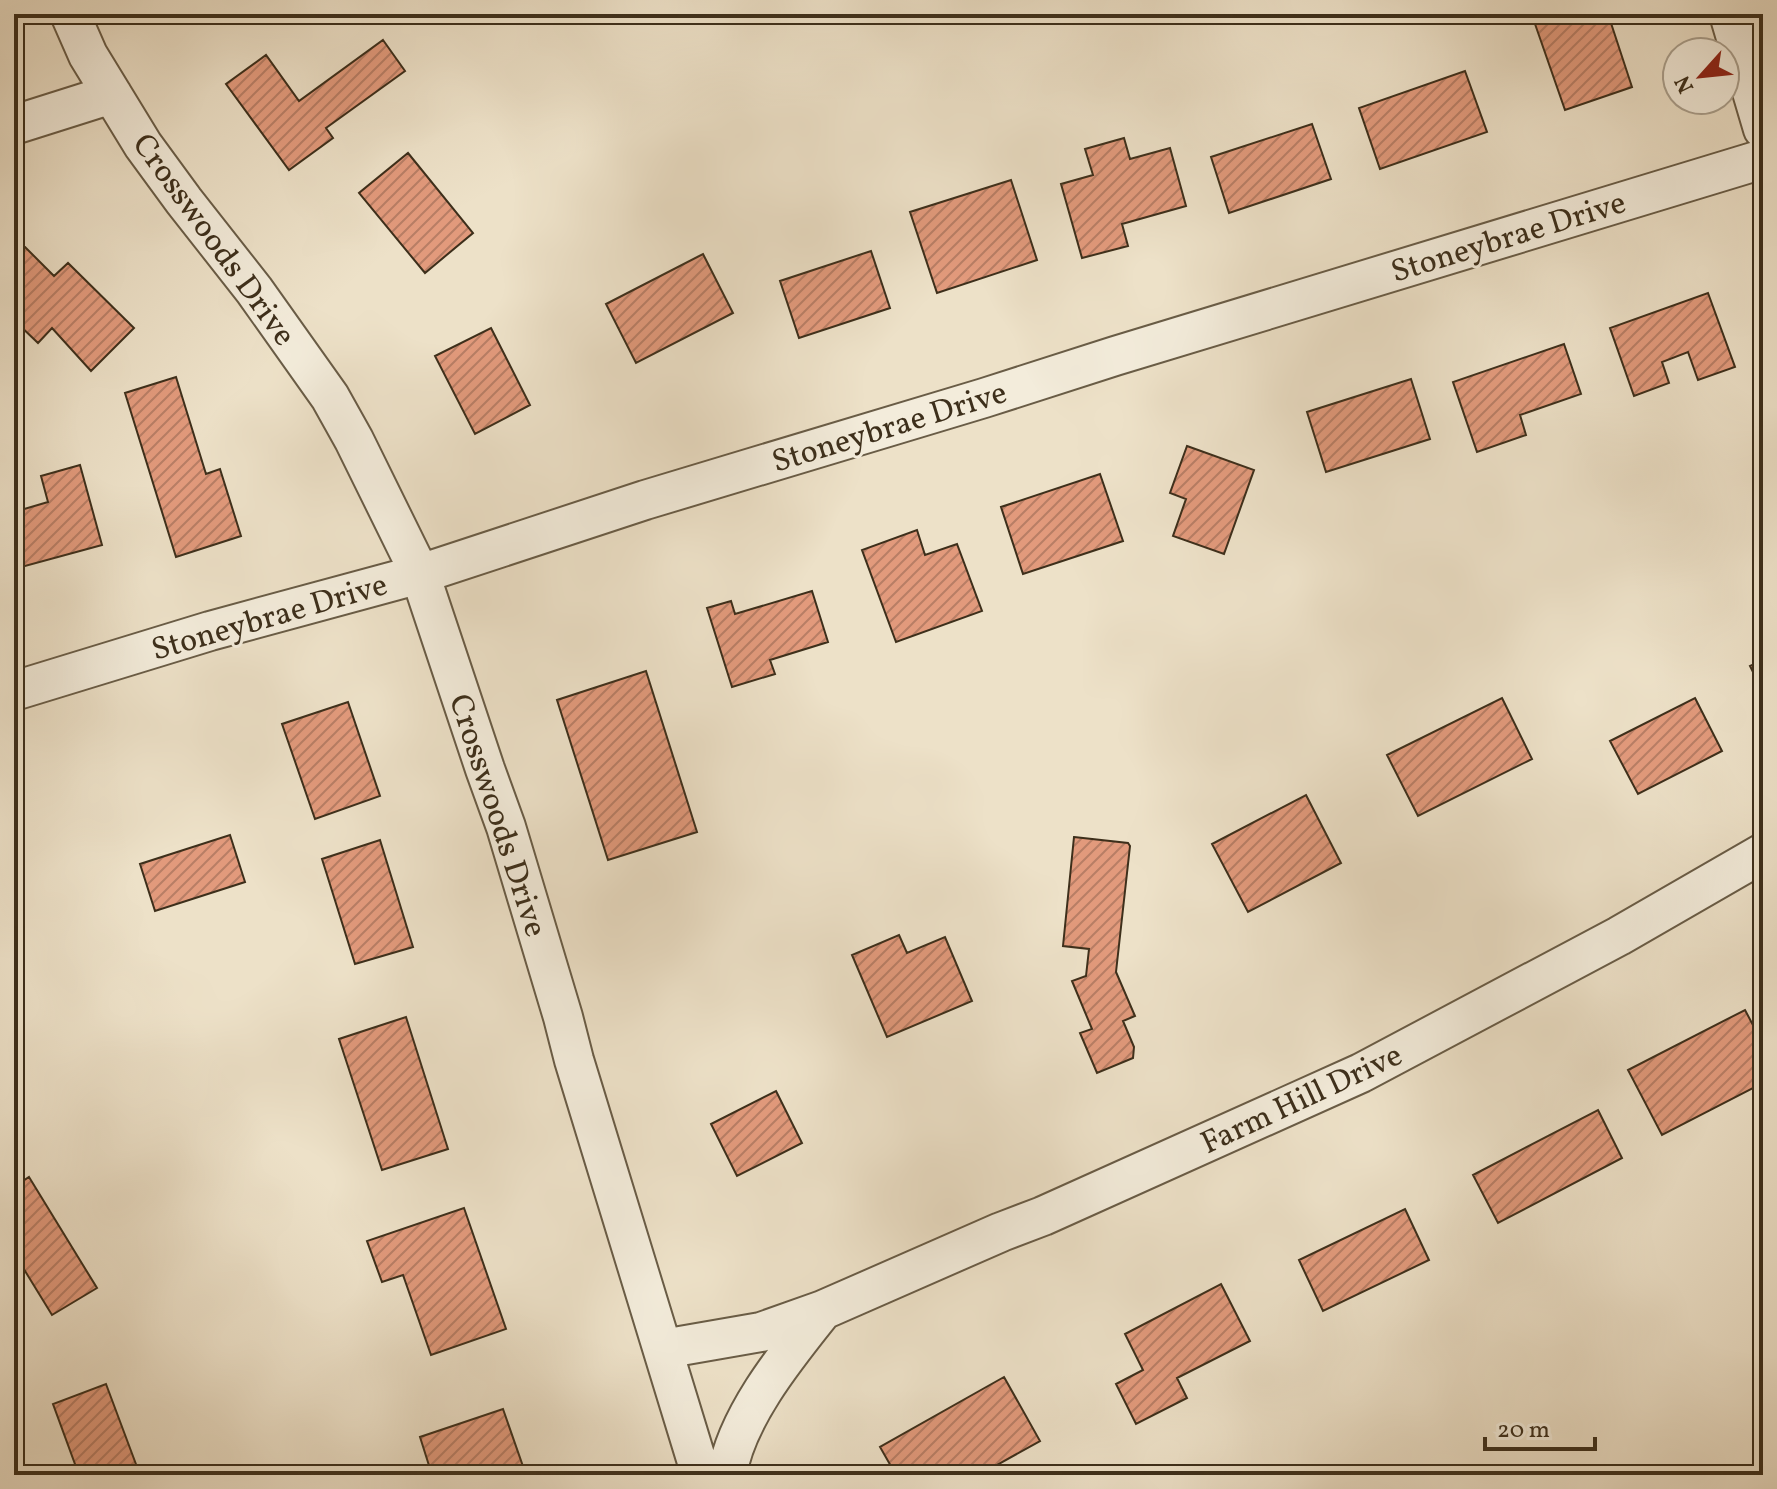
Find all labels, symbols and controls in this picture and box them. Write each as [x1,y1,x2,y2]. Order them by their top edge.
north arrow [1661,36,1741,116]
text: N [1668,70,1703,98]
street label: Crosswoods Drive [120,126,305,356]
street label: Stoneybrae Drive [1386,182,1632,295]
street label: Stoneybrae Drive [767,372,1013,485]
street label: Stoneybrae Drive [147,564,393,674]
street label: Crosswoods Drive [436,689,556,943]
street label: Farm Hill Drive [1194,1035,1410,1167]
scale bar [1485,1401,1595,1451]
text: 20 m [1497,1414,1550,1448]

